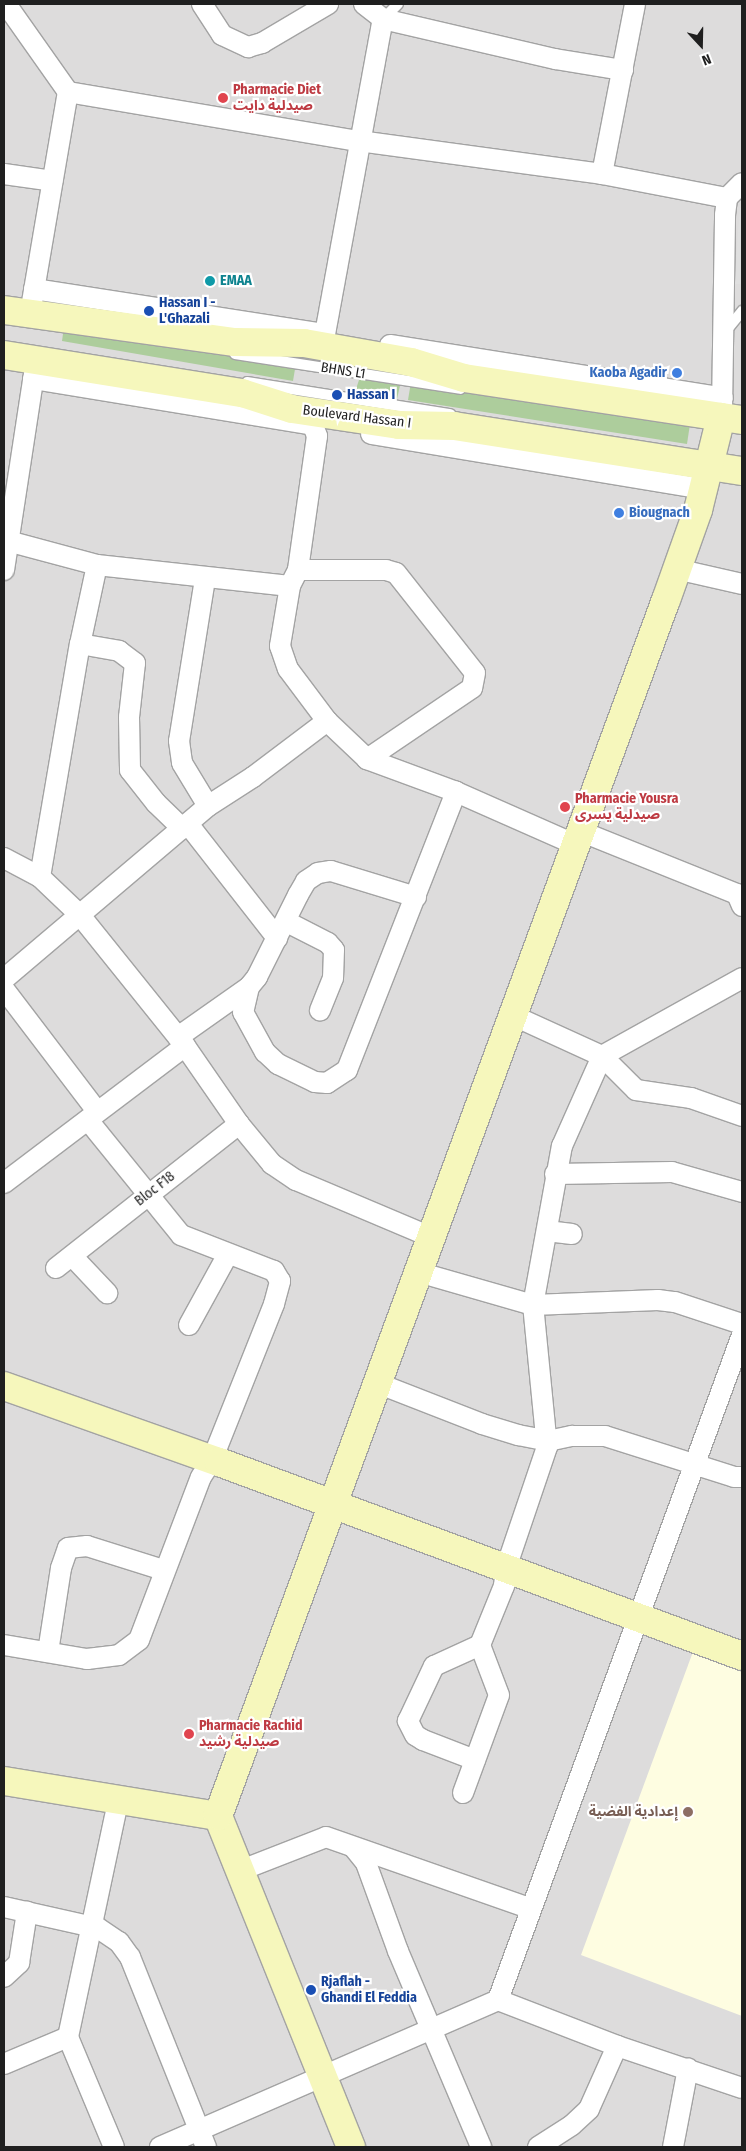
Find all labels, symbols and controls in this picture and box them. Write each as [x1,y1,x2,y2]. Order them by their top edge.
north arrow [676,20,726,70]
text: N [700,50,714,69]
place label: Pharmacie Diet صيدلية دايت [233,82,321,114]
marker: Pharmacie Diet صيدلية دايت [217,92,229,104]
place label: EMAA [220,273,252,289]
marker: EMAA [204,275,216,287]
place label: Hassan I - L'Ghazali [159,295,216,328]
marker: Hassan I - L'Ghazali [143,305,155,317]
street label: BHNS L1 [320,359,366,383]
place label: Kaoba Agadir [590,365,667,381]
marker: Kaoba Agadir [671,367,683,379]
place label: Hassan I [347,387,395,403]
marker: Hassan I [331,389,343,401]
street label: Boulevard Hassan I [302,402,412,432]
place label: Biougnach [629,505,690,521]
marker: Biougnach [613,507,625,519]
place label: Pharmacie Yousra صيدلية يسرى [575,791,678,824]
marker: Pharmacie Yousra صيدلية يسرى [559,801,571,813]
street label: Bloc F18 [132,1168,178,1210]
place label: Pharmacie Rachid صيدلية رشيد [199,1718,303,1750]
marker: Pharmacie Rachid صيدلية رشيد [183,1728,195,1740]
place label: إعدادية الفضية [589,1804,678,1820]
marker: إعدادية الفضية [682,1806,694,1818]
place label: Rjaflah - Ghandi El Feddia [321,1974,417,2006]
marker: Rjaflah - Ghandi El Feddia [305,1984,317,1996]

